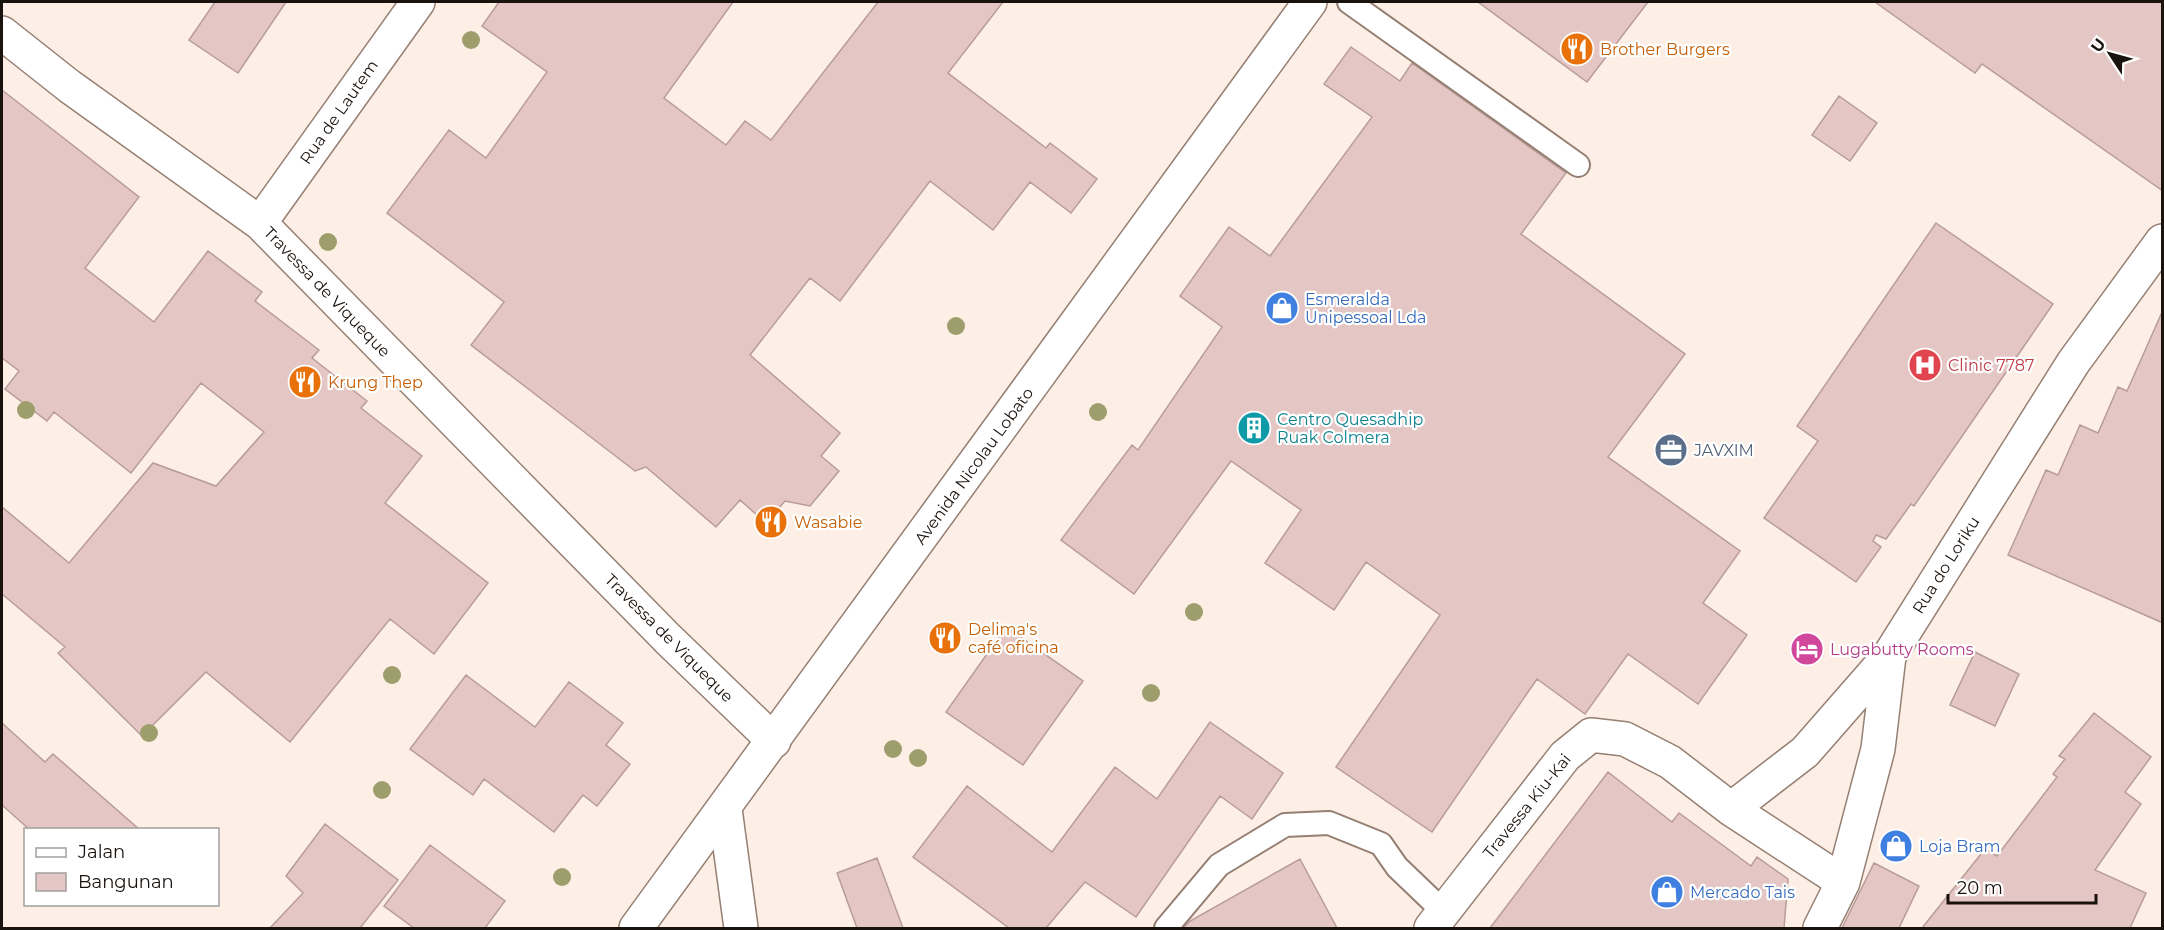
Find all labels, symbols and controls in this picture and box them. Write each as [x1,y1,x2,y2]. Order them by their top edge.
north arrow [2080,24,2140,84]
restaurant icon: Brother Burgers [1559,31,1595,67]
text: U [2087,35,2110,56]
place label: Brother Burgers [1600,40,1730,59]
street label: Rua de Lautem [296,56,382,168]
street label: Travessa de Viqueque [260,223,394,361]
shop icon: Esmeralda Unipessoal Lda [1264,290,1300,326]
place label: Esmeralda Unipessoal Lda [1305,290,1426,327]
hospital icon: Clinic 7787 [1907,347,1943,383]
place label: Clinic 7787 [1948,356,2034,375]
restaurant icon: Krung Thep [287,364,323,400]
place label: Krung Thep [328,373,423,392]
street label: Avenida Nicolau Lobato [911,384,1037,548]
building icon: Centro Quesadhip Ruak Colmera [1236,410,1272,446]
place label: Centro Quesadhip Ruak Colmera [1277,410,1423,447]
office icon: JAVXIM [1653,432,1689,468]
place label: JAVXIM [1693,441,1754,460]
restaurant icon: Wasabie [753,504,789,540]
place label: Wasabie [794,513,862,532]
street label: Rua do Loriku [1908,513,1984,617]
street label: Travessa de Viqueque [601,570,737,706]
restaurant icon: Delima's café oficina [927,620,963,656]
place label: Delima's café oficina [968,620,1059,657]
hotel icon: Lugabutty Rooms [1789,631,1825,667]
place label: Lugabutty Rooms [1830,640,1974,659]
street label: Travessa Kiu-Kai [1479,750,1575,862]
legend [24,828,219,906]
shop icon: Loja Bram [1878,828,1914,864]
place label: Loja Bram [1919,837,2001,856]
text: Jalan [77,841,125,863]
scale bar [1948,867,2096,905]
text: Bangunan [78,871,174,893]
shop icon: Mercado Tais [1649,874,1685,910]
text: 20 m [1957,877,2003,899]
place label: Mercado Tais [1690,883,1795,902]

